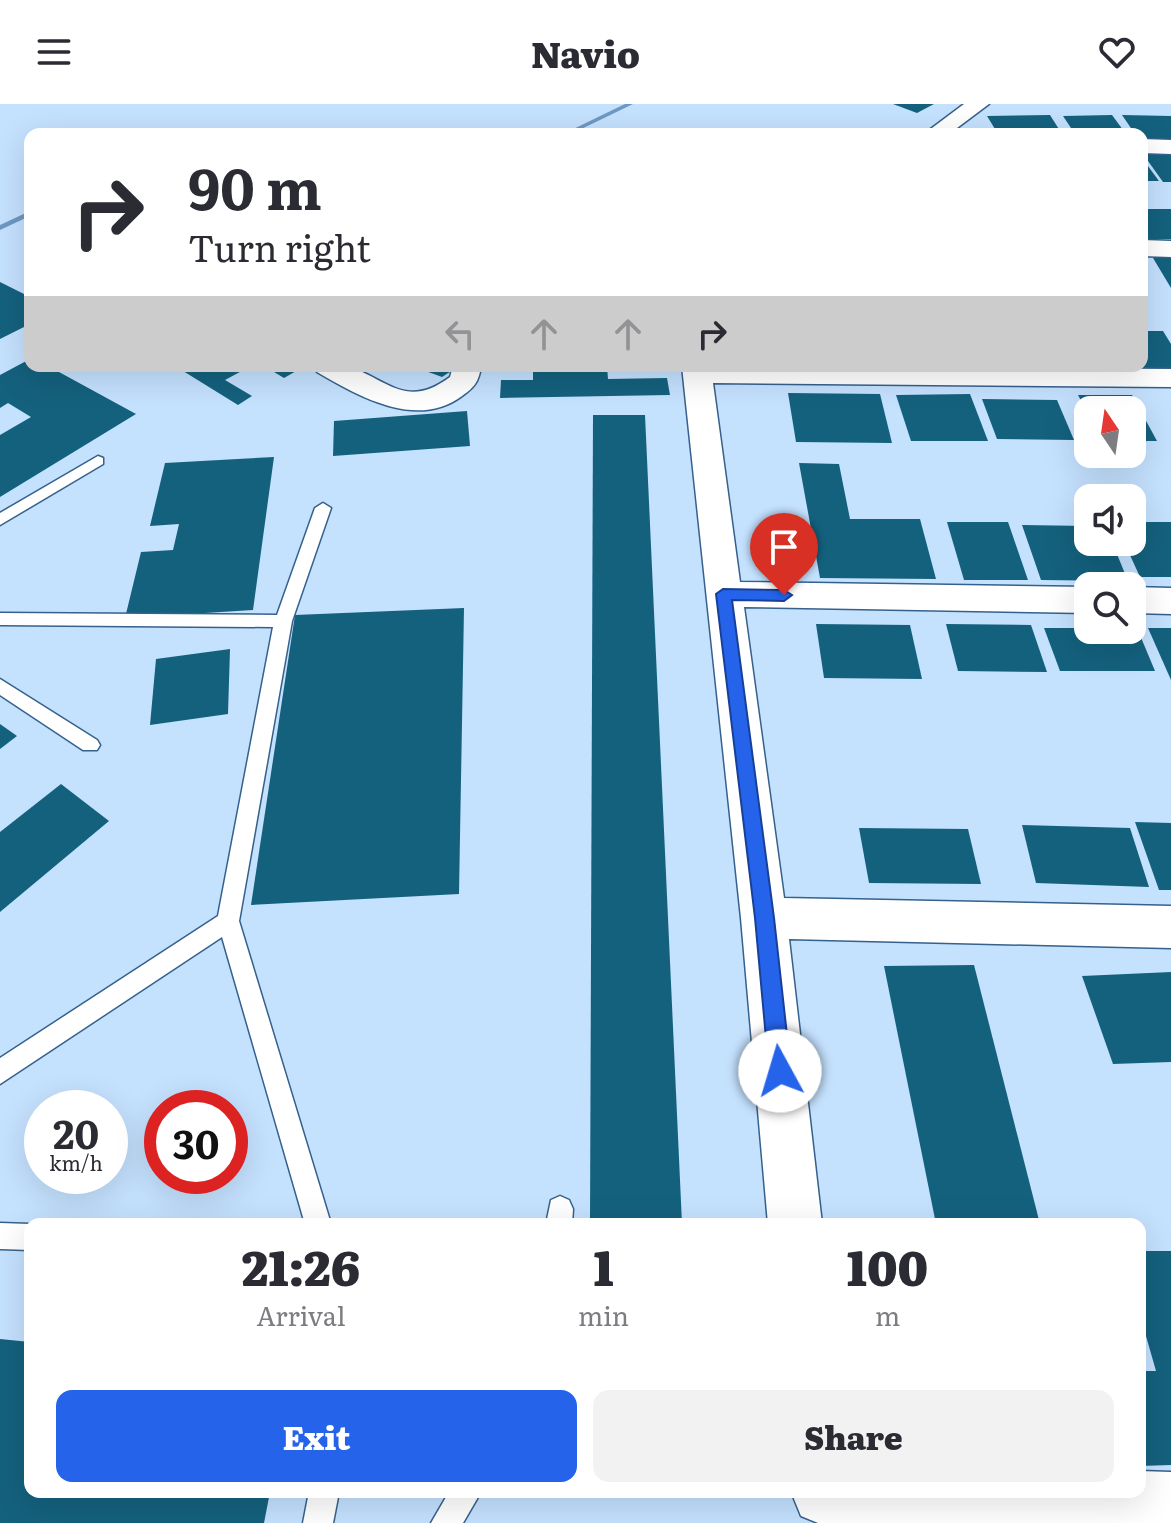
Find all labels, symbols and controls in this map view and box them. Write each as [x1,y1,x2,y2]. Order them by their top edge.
text: Navio [531,26,640,79]
icon: menu [32,30,76,74]
icon: heart [1095,30,1139,74]
text: 90 m [188,144,322,227]
icon: right [56,160,160,264]
text: Turn right [188,220,371,273]
icon: left [438,312,482,356]
icon: ahead [522,312,566,356]
icon: ahead [606,312,650,356]
icon: right [690,312,734,356]
north arrow [1074,396,1146,468]
map controls [1074,396,1146,644]
button: sound [1074,484,1146,556]
pin [750,513,818,595]
icon: arrive [762,525,806,569]
button: search [1074,572,1146,644]
position arrow [738,1029,822,1113]
speed limit sign: 30 [144,1090,248,1194]
text: 20 [53,1102,99,1161]
text: km/h [49,1147,103,1177]
text: 21:26 [242,1230,360,1301]
text: 1 [593,1230,614,1301]
text: 100 [847,1230,928,1301]
text: Arrival [257,1295,345,1334]
text: min [578,1295,629,1334]
text: m [875,1295,900,1334]
button: Exit [56,1390,577,1482]
button: Share [593,1390,1114,1482]

